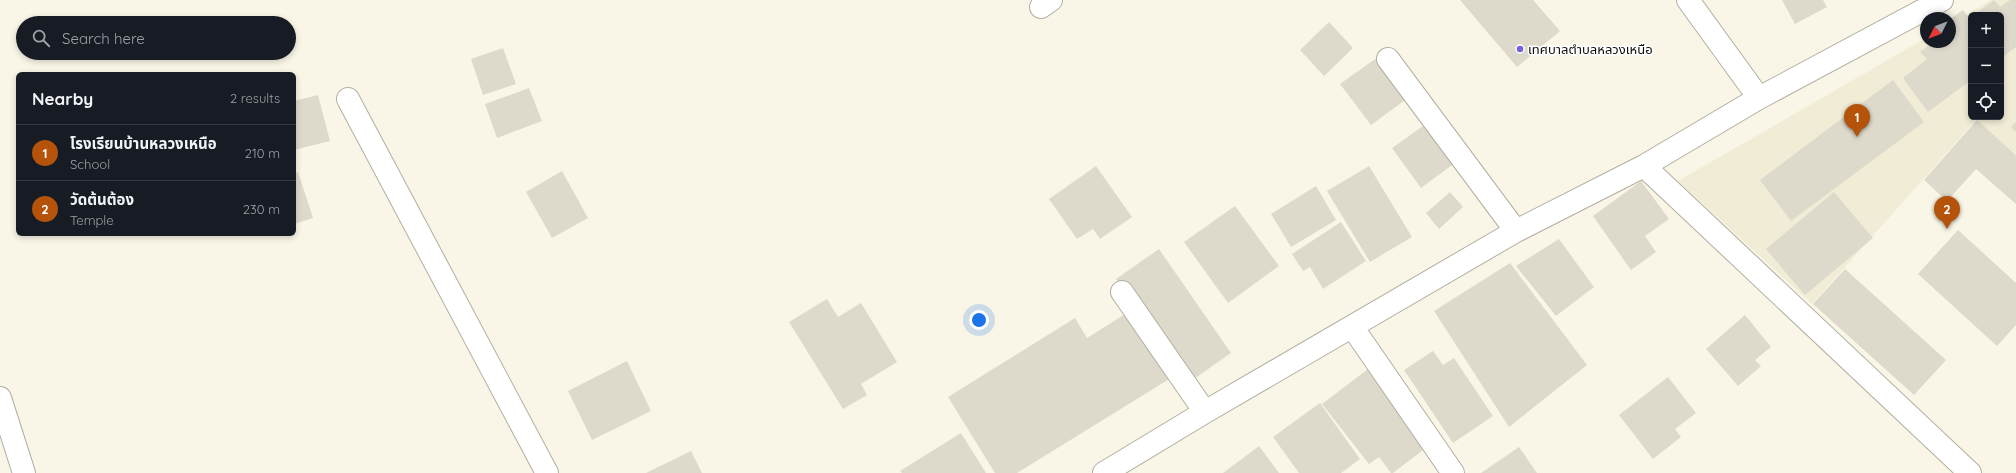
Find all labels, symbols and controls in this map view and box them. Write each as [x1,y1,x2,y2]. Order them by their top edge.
north arrow [1920,12,1956,48]
map controls [1968,12,2004,120]
button: + [1968,12,2004,48]
search box [16,16,296,60]
icon: search [30,27,52,49]
text: Search here [62,29,145,48]
place label: เทศบาลตำบลหลวงเหนือ [1528,41,1653,57]
marker: เทศบาลตำบลหลวงเหนือ [1515,44,1525,54]
button: − [1968,48,2004,84]
button: locate [1968,84,2004,120]
text: Nearby [32,88,93,109]
text: 2 results [230,90,280,106]
pin: 1 [1844,104,1870,137]
text: โรงเรียนบ้านหลวงเหนือ [70,134,217,153]
text: 1 [42,145,48,161]
text: 210 m [245,145,280,161]
text: School [70,156,110,172]
text: วัดต้นต้อง [70,190,134,209]
pin: 2 [1934,196,1960,229]
text: 2 [41,201,49,217]
text: 230 m [243,201,280,217]
text: Temple [70,212,114,228]
your location [969,310,989,330]

